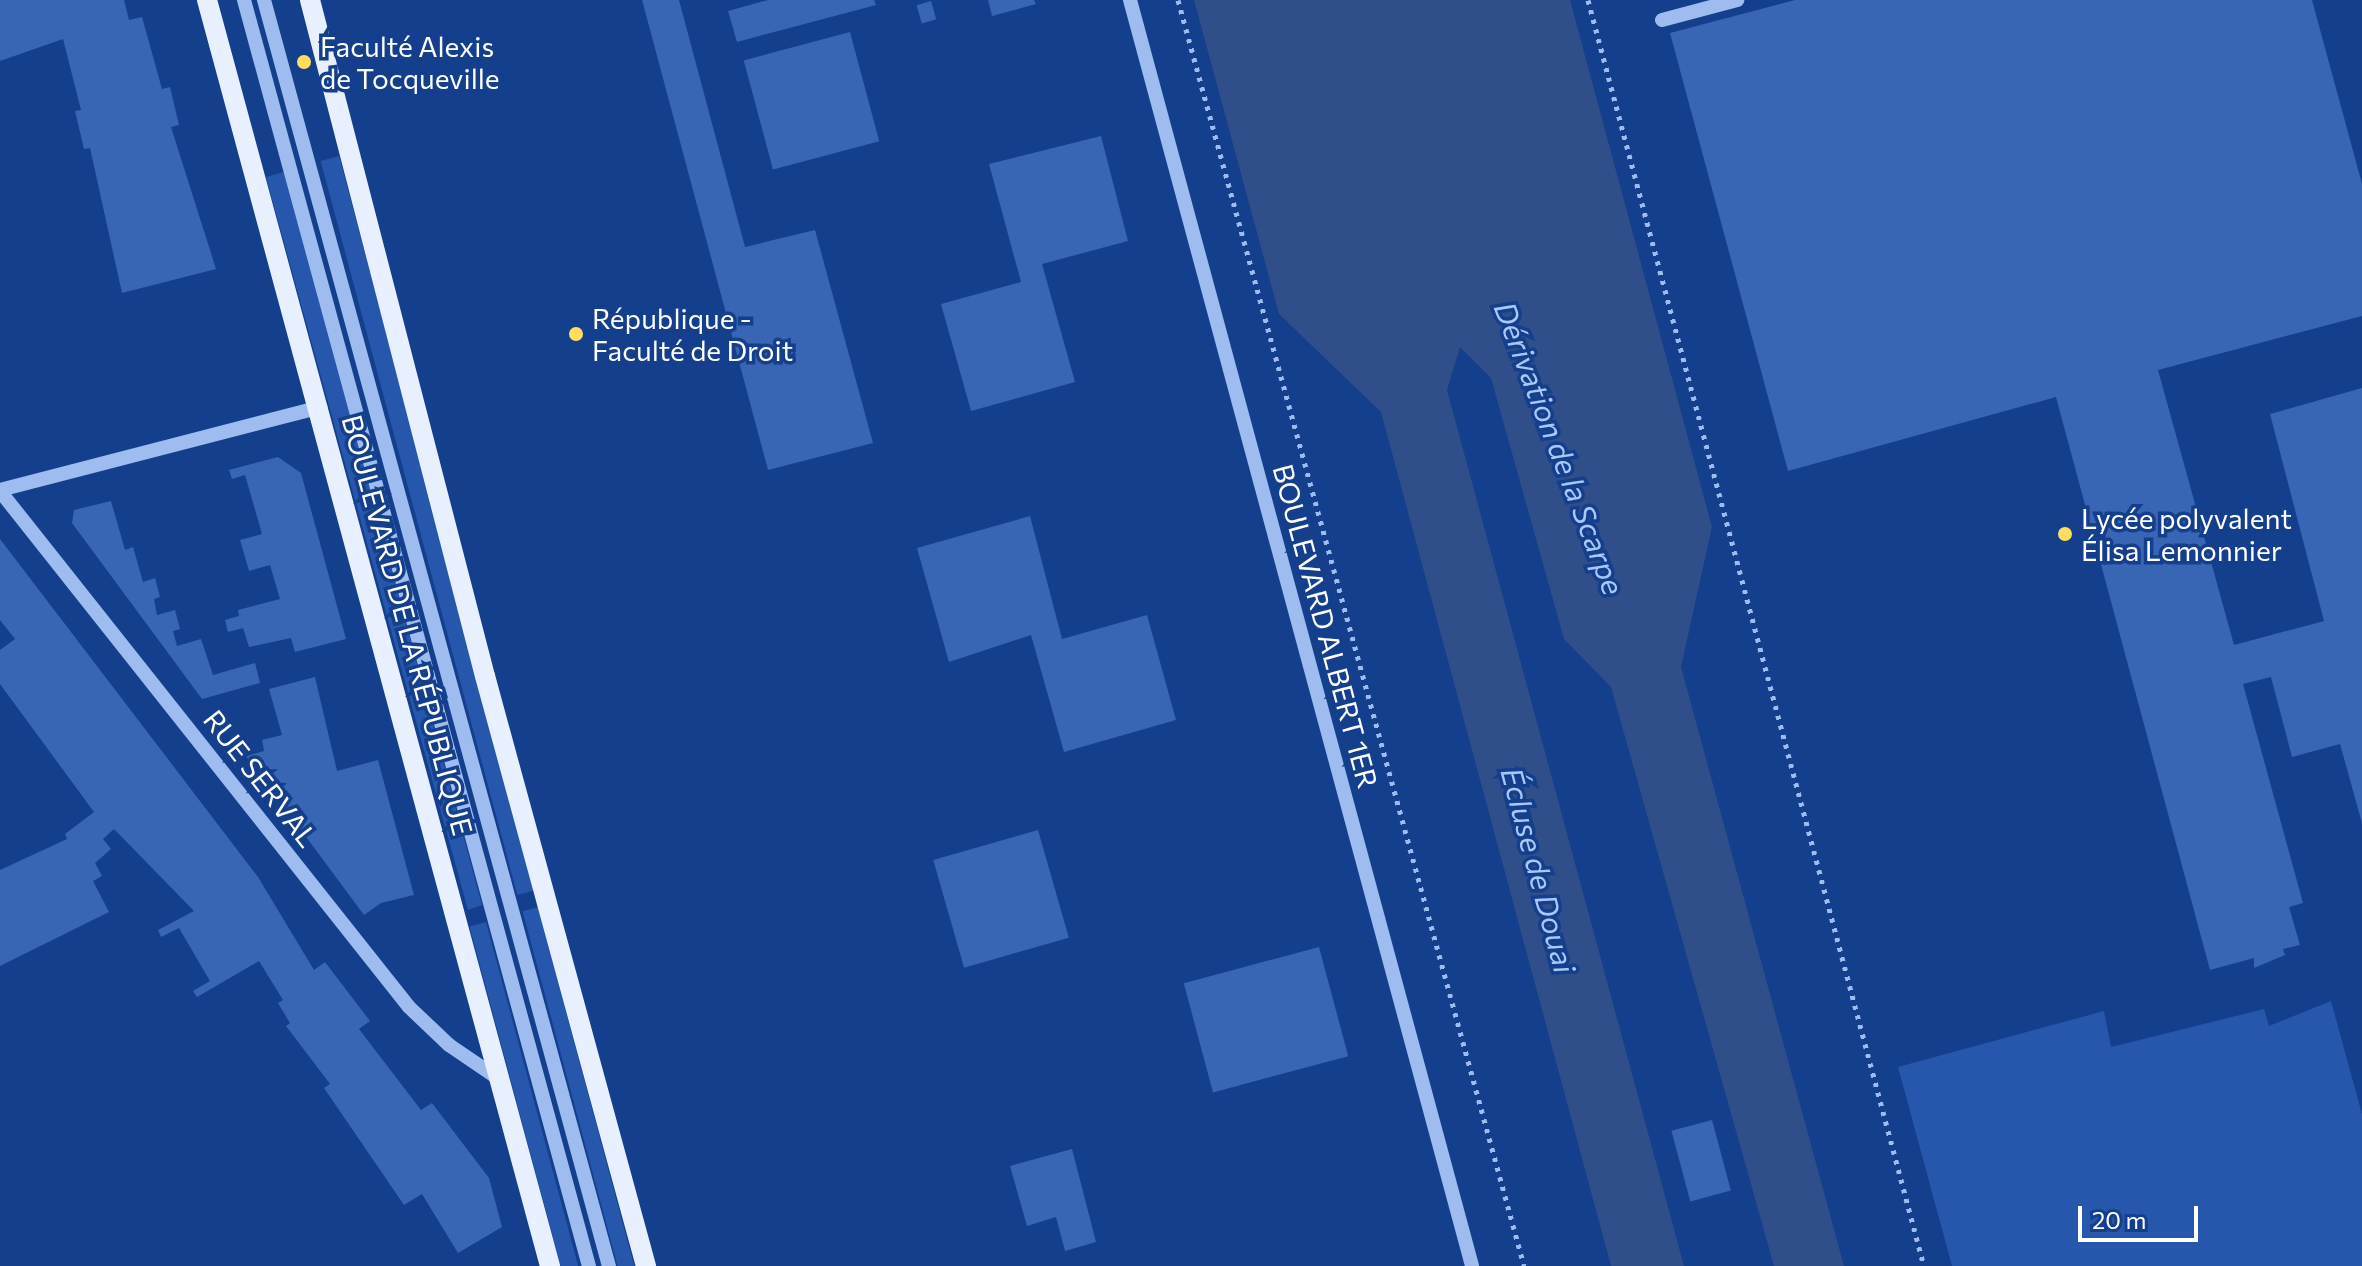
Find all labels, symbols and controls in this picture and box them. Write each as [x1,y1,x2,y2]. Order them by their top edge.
place label: Faculté Alexis de Tocqueville [320,29,500,95]
marker: Faculté Alexis de Tocqueville [295,53,313,71]
water label: Dérivation de la Scarpe [1487,296,1633,600]
place label: République - Faculté de Droit [592,301,793,367]
marker: République - Faculté de Droit [567,325,585,343]
street label: BOULEVARD DE LA RÉPUBLIQUE [336,411,480,839]
street label: BOULEVARD ALBERT 1ER [1267,460,1385,792]
place label: Lycée polyvalent Élisa Lemonnier [2081,501,2292,567]
marker: Lycée polyvalent Élisa Lemonnier [2056,525,2074,543]
street label: RUE SERVAL [197,703,325,853]
water label: Écluse de Douai [1494,763,1584,977]
scale bar [2082,1190,2202,1240]
text: 20 m [2092,1205,2146,1234]

